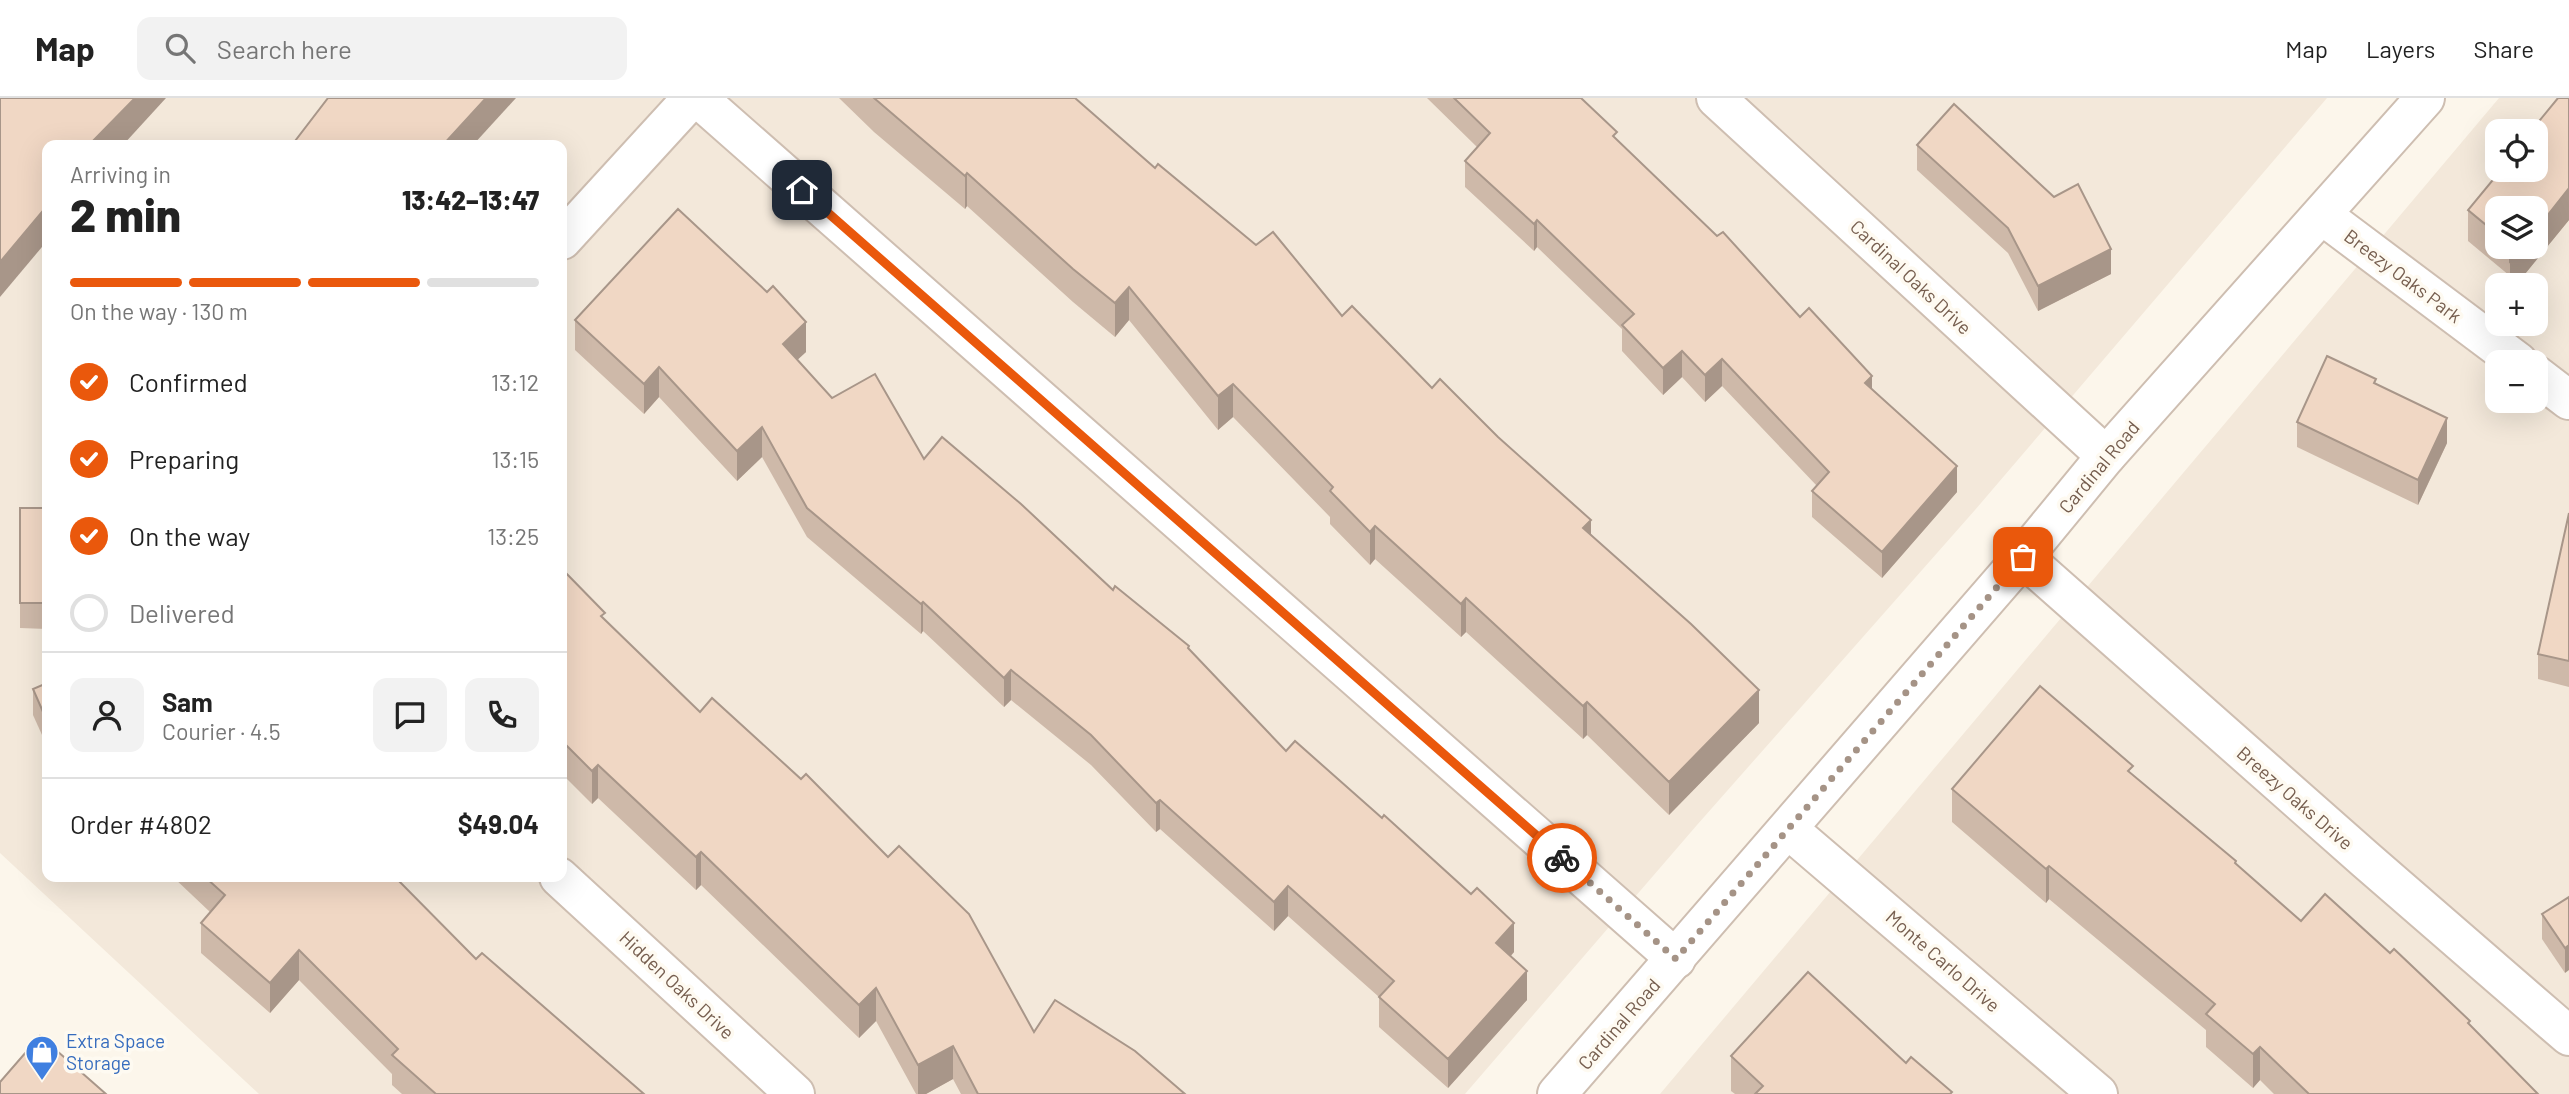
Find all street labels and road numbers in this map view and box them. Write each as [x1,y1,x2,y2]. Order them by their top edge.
street label: Cardinal Oaks Drive [1846,215,1977,339]
street label: Breezy Oaks Park [2340,224,2467,327]
street label: Cardinal Road [2053,416,2144,517]
street label: Breezy Oaks Drive [2233,741,2358,854]
street label: Monte Carlo Drive [1882,905,2005,1016]
street label: Hidden Oaks Drive [615,926,739,1044]
street label: Cardinal Road [1573,973,1664,1074]

